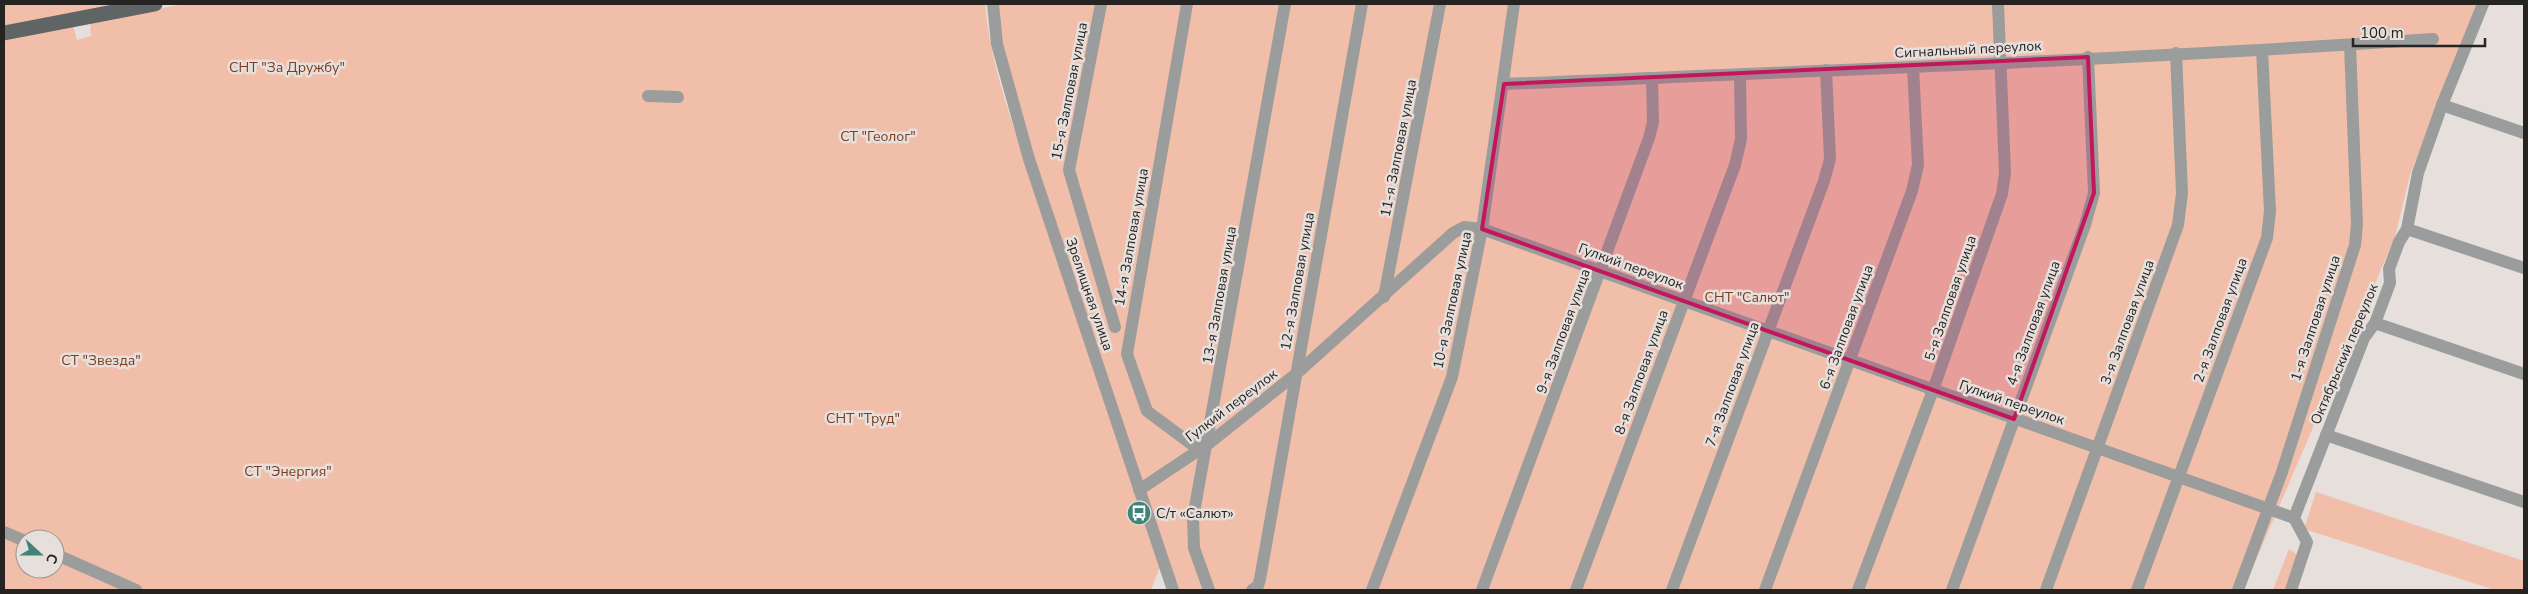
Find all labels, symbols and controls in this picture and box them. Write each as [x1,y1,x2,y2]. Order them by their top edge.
scale bar [2353,15,2486,47]
street label: 15-я Залповая улица [1047,21,1092,162]
text: 100 m [2360,23,2404,43]
street label: Сигнальный переулок [1894,36,2043,63]
park label: СНТ "За Дружбу" [229,58,345,77]
street label: 11-я Залповая улица [1376,78,1421,219]
park label: СТ "Геолог" [840,127,916,146]
street label: 14-я Залповая улица [1110,167,1153,308]
street label: 12-я Залповая улица [1276,211,1319,352]
street label: 13-я Залповая улица [1198,225,1241,366]
street label: 10-я Залповая улица [1429,230,1476,371]
street label: 5-я Залповая улица [1920,233,1981,363]
street label: Зрелищная улица [1061,235,1118,353]
street label: Гулкий переулок [1576,239,1687,294]
street label: 1-я Залповая улица [2286,253,2345,384]
street label: 2-я Залповая улица [2189,255,2252,385]
street label: 3-я Залповая улица [2096,257,2159,387]
street label: 4-я Залповая улица [2002,258,2065,388]
street label: 6-я Залповая улица [1815,262,1878,392]
street label: 9-я Залповая улица [1532,266,1595,396]
street label: Октябрьский переулок [2306,280,2383,428]
park label: СНТ "Салют" [1705,288,1789,307]
street label: 8-я Залповая улица [1610,307,1673,437]
street label: 7-я Залповая улица [1701,319,1764,449]
park label: СТ "Звезда" [61,351,141,370]
street label: Гулкий переулок [1181,364,1282,446]
street label: Гулкий переулок [1957,376,2068,430]
park label: СНТ "Труд" [826,409,900,428]
park label: СТ "Энергия" [244,462,332,481]
bus stop icon: С/т «Салют» [1126,500,1152,526]
place label: С/т «Салют» [1156,504,1234,523]
north arrow [15,529,65,579]
text: С [41,551,62,567]

